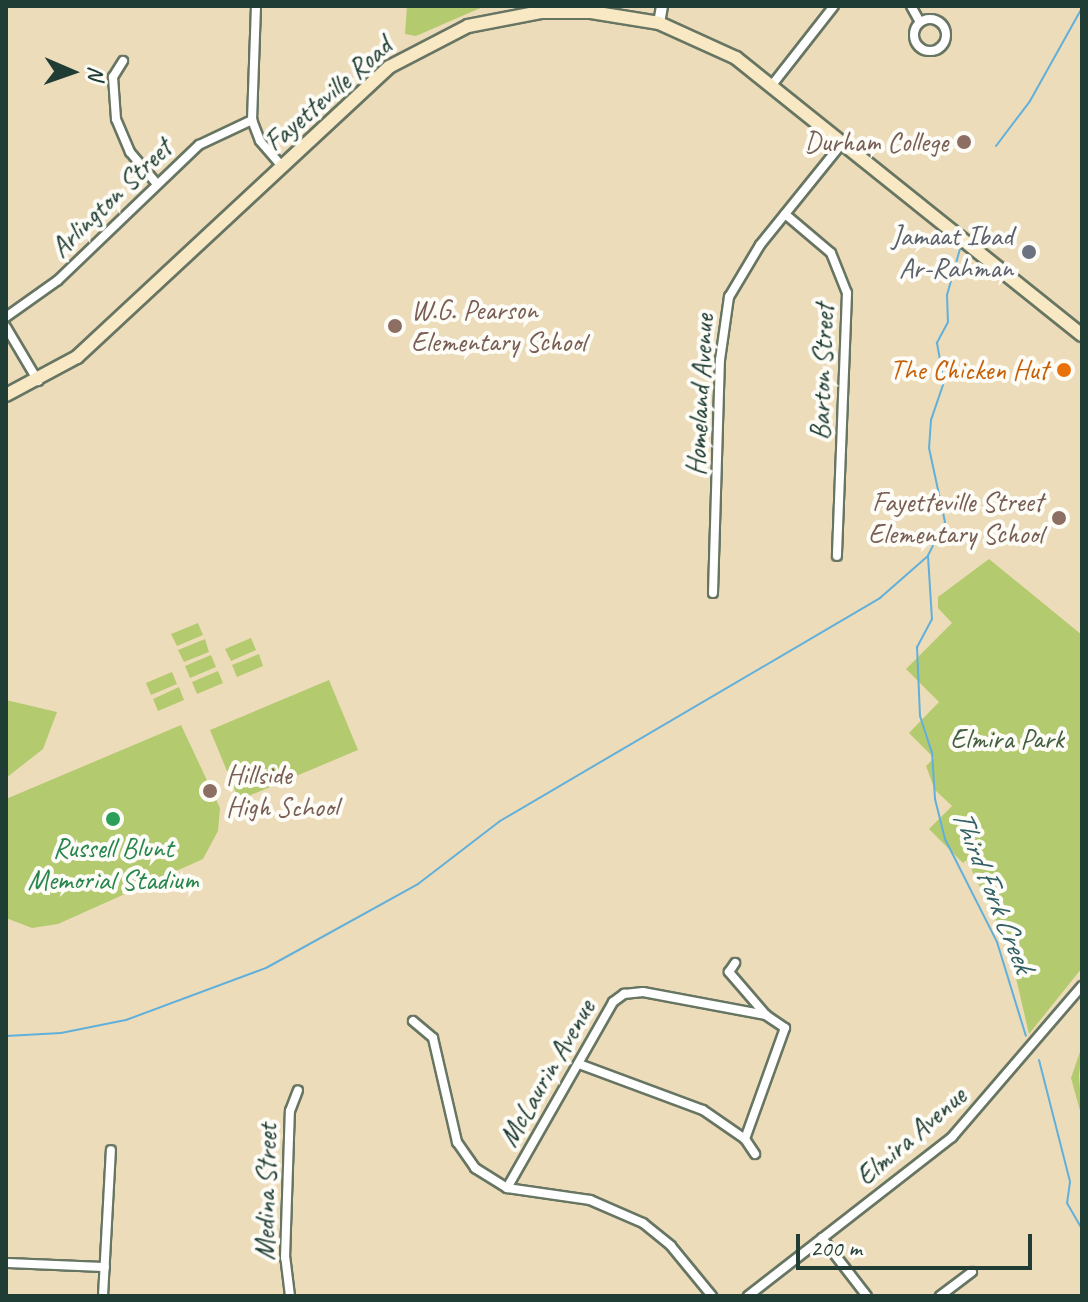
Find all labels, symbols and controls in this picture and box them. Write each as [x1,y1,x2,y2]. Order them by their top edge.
street label: Fayetteville Road [258,30,398,158]
north arrow [32,32,112,112]
text: N [82,66,110,80]
place label: Durham College [804,125,948,159]
street label: Arlington Street [43,132,179,264]
marker: Durham College [955,133,973,151]
place label: Jamaat Ibad Ar-Rahman [891,219,1013,285]
marker: Jamaat Ibad Ar-Rahman [1020,243,1038,261]
place label: W.G. Pearson Elementary School [411,293,586,359]
street label: Barton Street [803,303,841,441]
street label: Homeland Avenue [679,314,721,476]
marker: W.G. Pearson Elementary School [386,317,404,335]
place label: The Chicken Hut [890,353,1048,387]
marker: The Chicken Hut [1055,361,1073,379]
place label: Fayetteville Street Elementary School [868,485,1043,551]
marker: Fayetteville Street Elementary School [1050,509,1068,527]
park label: Elmira Park [950,722,1064,756]
place label: Hillside High School [226,758,337,824]
marker: Hillside High School [201,782,219,800]
water label: Third Fork Creek [944,804,1042,976]
marker: Russell Blunt Memorial Stadium [104,810,122,828]
place label: Russell Blunt Memorial Stadium [27,831,199,897]
street label: McLaurin Avenue [492,994,602,1152]
street label: Elmira Avenue [849,1079,973,1193]
street label: Medina Street [248,1123,284,1261]
scale bar [800,1218,1036,1268]
text: 200 m [810,1233,862,1263]

